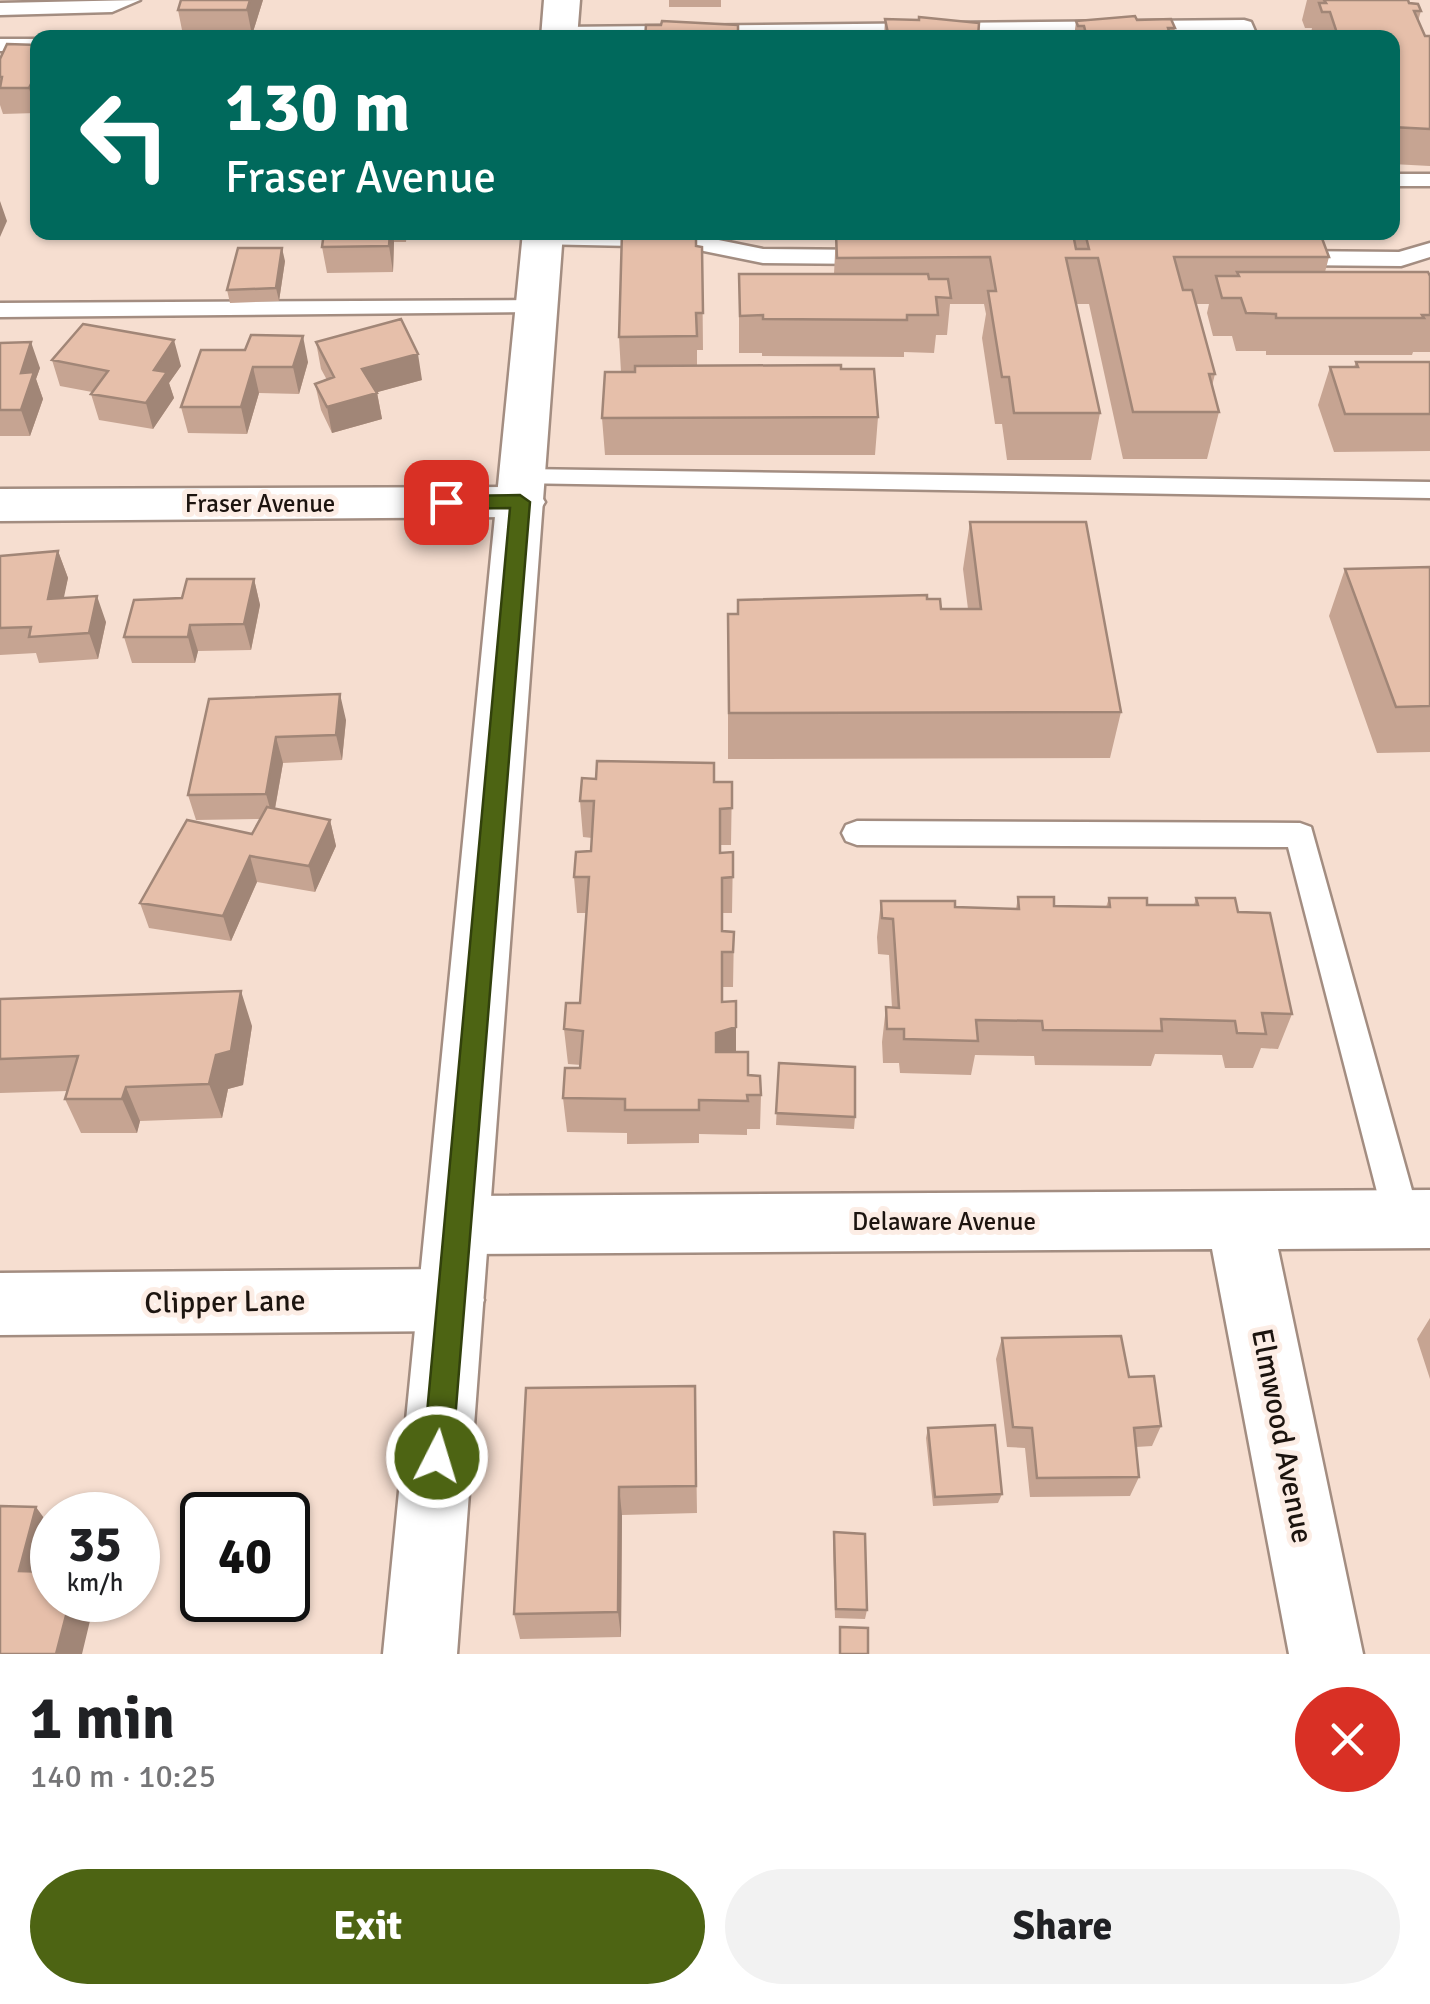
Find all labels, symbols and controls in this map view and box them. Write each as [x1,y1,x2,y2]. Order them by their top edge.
text: 130 m [225,64,410,150]
icon: left [60,70,190,200]
text: Fraser Avenue [225,150,496,205]
pin [404,460,489,545]
icon: arrive [419,475,474,530]
street label: Fraser Avenue [185,488,335,519]
street label: Delaware Avenue [852,1206,1036,1237]
street label: Clipper Lane [144,1282,306,1322]
street label: Elmwood Avenue [1243,1325,1321,1547]
position arrow [385,1405,489,1509]
speed limit sign: 40 [180,1492,310,1622]
text: 35 [68,1514,122,1576]
text: km/h [67,1567,123,1598]
text: 1 min [30,1682,175,1756]
button: close [1295,1687,1400,1792]
text: 140 m · 10:25 [30,1757,216,1796]
button: Exit [30,1869,705,1984]
button: Share [725,1869,1400,1984]

